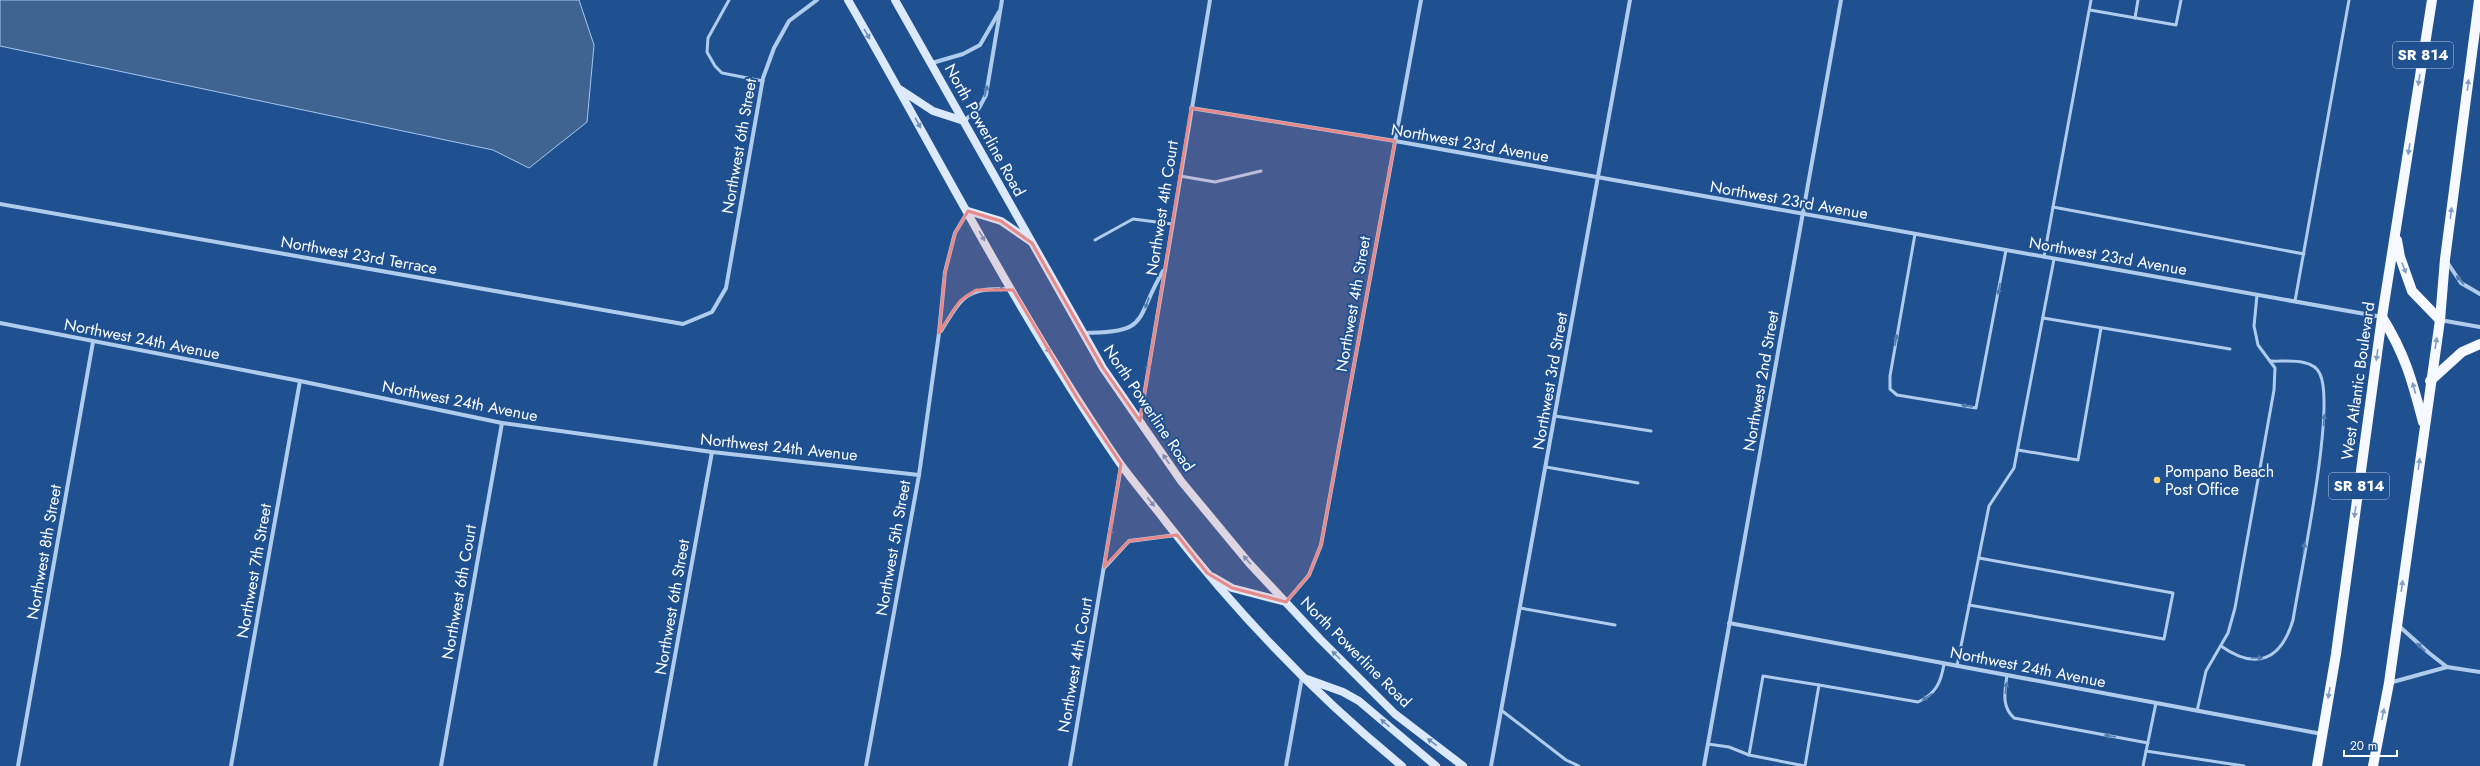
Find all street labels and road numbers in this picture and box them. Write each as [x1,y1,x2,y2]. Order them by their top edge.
road number: SR 814 [2393,42,2453,68]
street label: North Powerline Road [939,59,1031,201]
street label: Northwest 6th Street [716,76,762,216]
street label: Northwest 23rd Avenue [1389,118,1551,168]
street label: Northwest 4th Court [1140,139,1184,277]
street label: Northwest 23rd Avenue [1708,175,1870,225]
street label: Northwest 23rd Terrace [279,230,439,280]
street label: Northwest 23rd Avenue [2027,231,2189,281]
street label: Northwest 4th Street [1330,234,1376,374]
street label: West Atlantic Boulevard [2336,300,2380,462]
street label: Northwest 2nd Street [1737,309,1785,453]
street label: Northwest 3rd Street [1527,310,1573,451]
street label: Northwest 24th Avenue [62,313,222,365]
street label: North Powerline Road [1098,340,1200,476]
street label: Northwest 24th Avenue [380,375,540,427]
street label: Northwest 24th Avenue [699,427,859,467]
road number: SR 814 [2329,473,2389,499]
street label: Northwest 5th Street [870,478,916,617]
street label: Northwest 8th Street [21,483,67,621]
street label: Northwest 7th Street [231,502,277,640]
street label: Northwest 6th Court [436,523,482,661]
street label: Northwest 6th Street [649,537,695,677]
street label: North Powerline Road [1295,591,1417,713]
street label: Northwest 4th Court [1052,596,1098,734]
street label: Northwest 24th Avenue [1948,641,2108,693]

